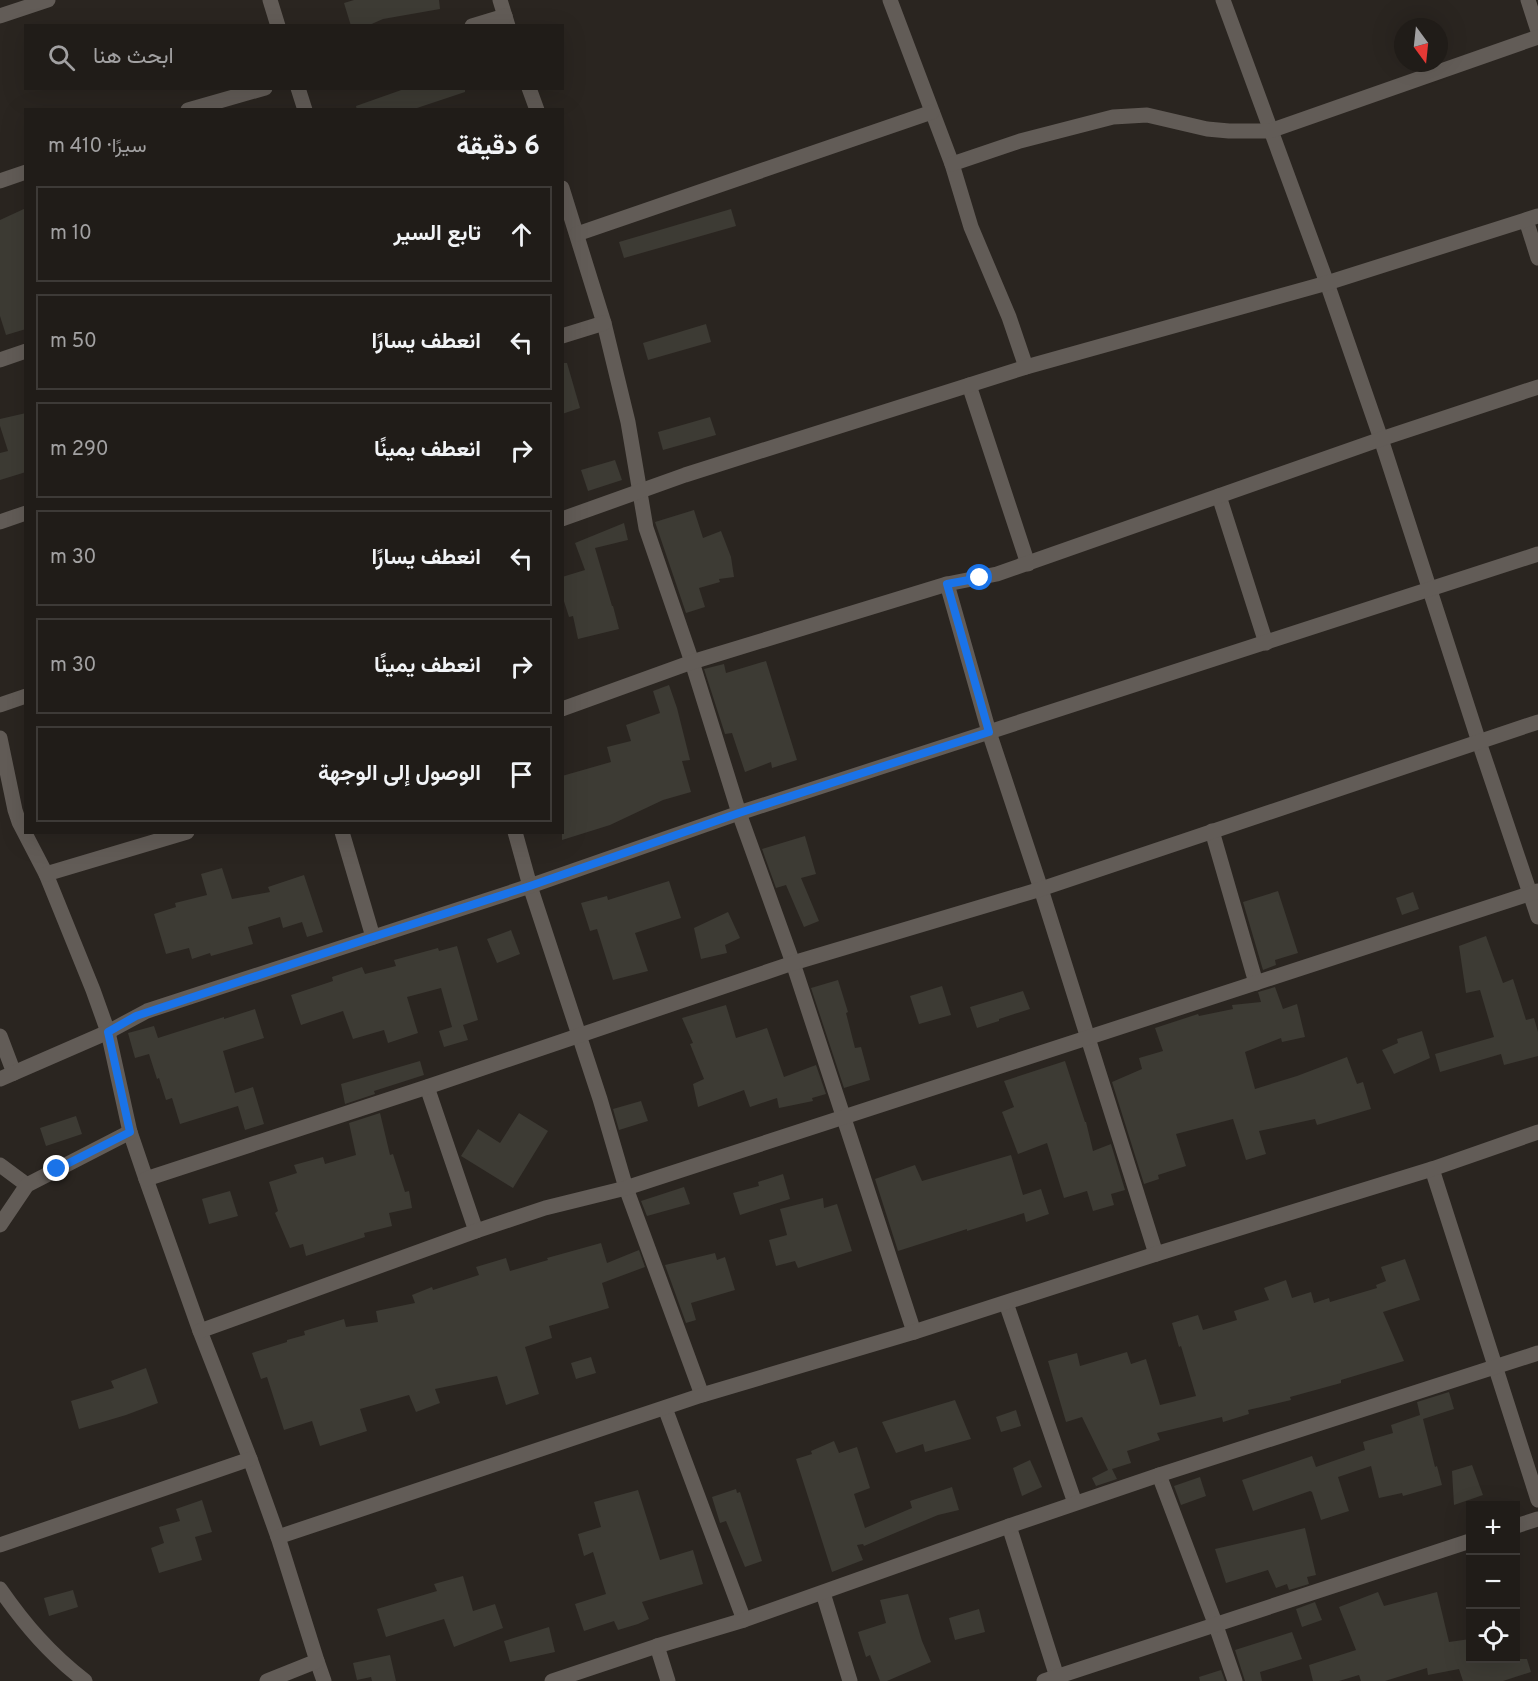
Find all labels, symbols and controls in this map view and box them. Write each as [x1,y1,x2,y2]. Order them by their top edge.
north arrow [1394,18,1448,72]
search box [24,24,564,90]
icon: search [45,41,78,74]
text: ابحث هنا [93,44,174,71]
text: 6 دقيقة [456,131,540,164]
text: سيرًا · 410 m [48,134,147,160]
icon: ahead [505,218,538,251]
text: 10 m [50,221,92,247]
text: تابع السير [393,221,481,248]
icon: left [505,326,538,359]
text: 50 m [50,329,97,355]
text: انعطف يسارًا [371,329,481,356]
icon: right [505,434,538,467]
text: 290 m [50,437,109,463]
text: انعطف يمينًا [374,437,481,464]
icon: left [505,542,538,575]
text: 30 m [50,545,96,571]
text: انعطف يسارًا [371,545,481,572]
route start [966,564,992,590]
icon: right [505,650,538,683]
text: 30 m [50,653,96,679]
text: انعطف يمينًا [374,653,481,680]
icon: arrive [505,758,538,791]
text: الوصول إلى الوجهة [318,761,481,788]
route end [43,1155,69,1181]
map controls [1466,1501,1520,1663]
button: + [1466,1501,1520,1555]
button: − [1466,1555,1520,1609]
button: locate [1466,1609,1520,1663]

